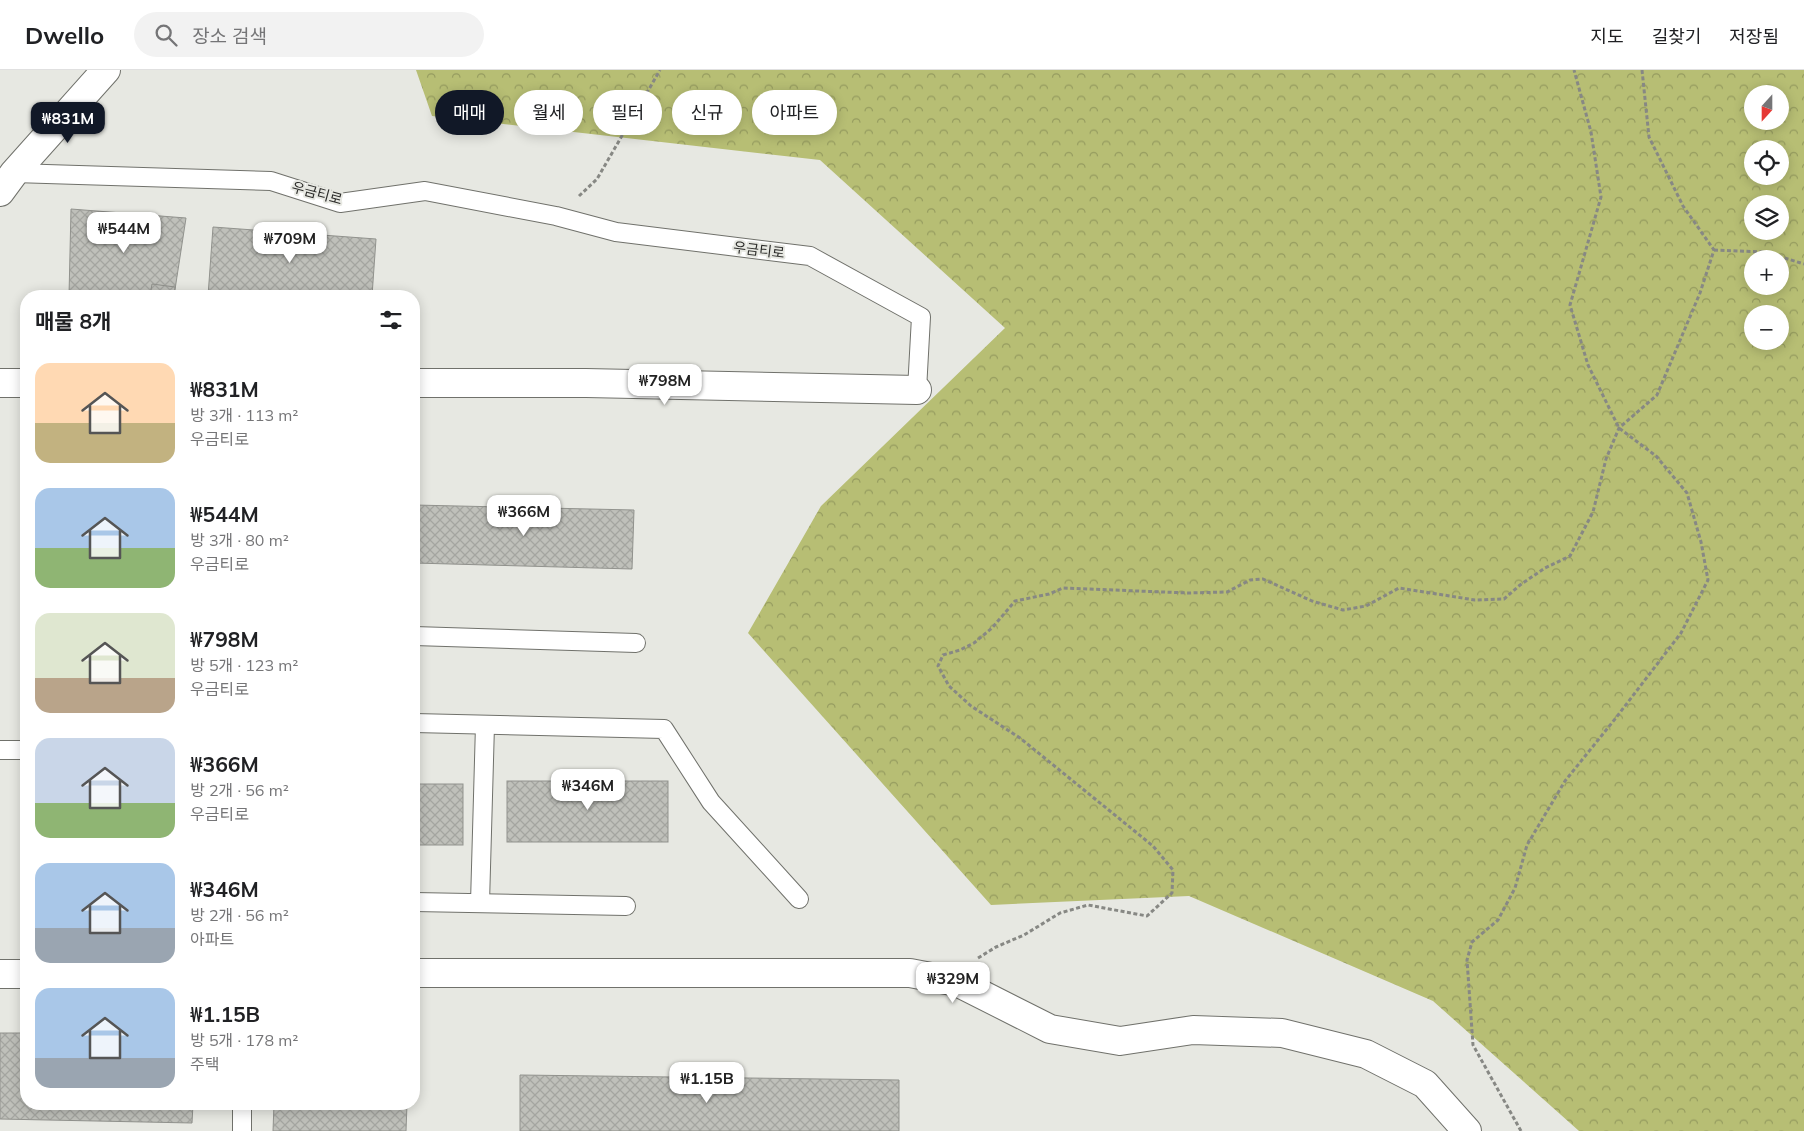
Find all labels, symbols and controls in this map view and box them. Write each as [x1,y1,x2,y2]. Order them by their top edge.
search box [134,12,484,57]
text: Dwello [25,20,104,50]
icon: search [152,21,180,49]
text: 장소 검색 [192,24,267,48]
text: 지도 [1591,25,1624,48]
text: 길찾기 [1652,25,1701,48]
text: 저장됨 [1729,25,1779,48]
north arrow [1744,85,1789,130]
map controls [1744,85,1789,350]
chip: 매매 [435,90,504,135]
chip: 월세 [514,90,583,135]
chip: 필터 [593,90,662,135]
chip: 신규 [672,90,742,135]
chip: 아파트 [752,90,837,135]
pin: ₩831M [33,102,103,144]
text: ₩831M [42,108,94,128]
button: locate [1744,140,1789,185]
street label: 우금티로 [290,178,344,208]
button: layers [1744,195,1789,240]
pin: ₩544M [89,212,159,254]
text: ₩544M [98,218,150,238]
pin: ₩709M [255,222,325,264]
text: ₩709M [264,228,316,248]
street label: 우금티로 [732,238,786,262]
button: + [1744,250,1789,295]
button: − [1744,305,1789,350]
icon: filters [377,306,405,334]
text: 매물 8개 [35,308,111,334]
pin: ₩798M [630,364,700,406]
text: ₩798M [639,370,691,390]
text: ₩831M [190,376,259,402]
icon: home [75,383,135,443]
text: 방 3개 · 113 m² [190,405,298,425]
text: 우금티로 [190,429,249,449]
pin: ₩366M [489,494,559,537]
text: ₩544M [190,501,259,527]
text: ₩366M [498,501,550,521]
icon: home [75,508,135,568]
text: 방 3개 · 80 m² [190,530,289,550]
text: 우금티로 [190,554,249,574]
text: ₩798M [190,626,259,652]
icon: home [75,633,135,693]
text: 방 5개 · 123 m² [190,655,298,675]
text: 우금티로 [190,679,249,699]
text: ₩366M [190,751,259,777]
icon: home [75,758,135,818]
pin: ₩346M [553,768,623,811]
text: ₩346M [562,775,614,795]
text: 방 2개 · 56 m² [190,780,289,800]
text: 우금티로 [190,804,249,824]
text: ₩346M [190,876,259,902]
icon: home [75,883,135,943]
text: 방 2개 · 56 m² [190,905,289,925]
text: 아파트 [190,929,234,949]
pin: ₩329M [918,962,988,1004]
text: ₩329M [927,968,979,988]
text: ₩1.15B [190,1001,260,1027]
icon: home [75,1008,135,1068]
text: 방 5개 · 178 m² [190,1030,298,1050]
text: 주택 [190,1054,219,1074]
pin: ₩1.15B [666,1062,748,1104]
text: ₩1.15B [680,1068,734,1088]

